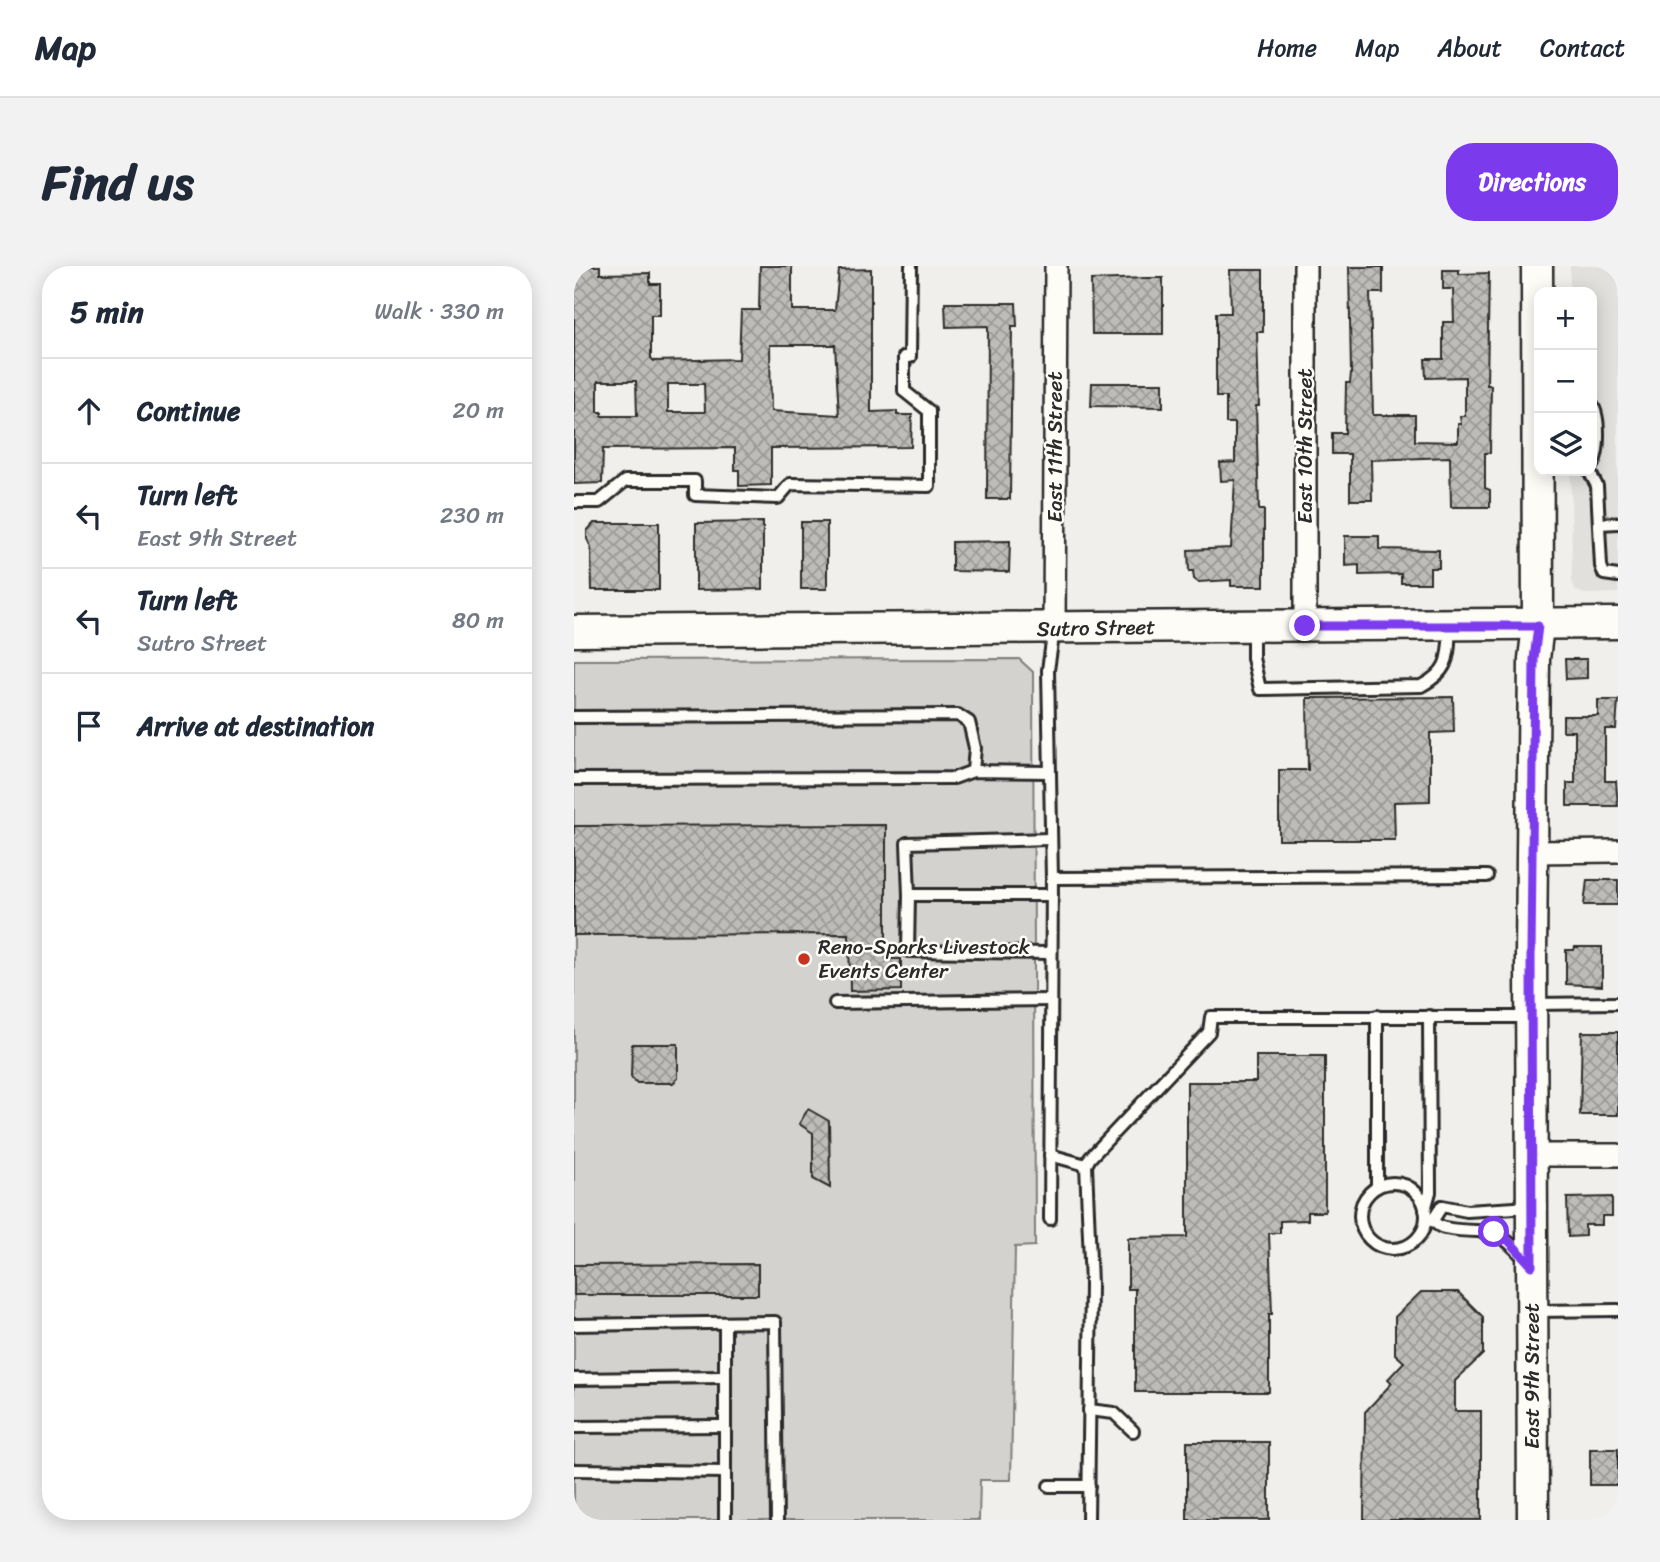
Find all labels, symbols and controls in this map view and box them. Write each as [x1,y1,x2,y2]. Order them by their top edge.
text: Map [35,19,96,77]
text: Home [1257,27,1317,69]
text: Map [1355,27,1399,69]
text: About [1437,27,1502,69]
text: Contact [1540,27,1625,69]
text: Find us [42,139,194,226]
button: Directions [1446,143,1618,221]
text: 5 min [70,285,144,339]
map controls [1534,287,1597,476]
button: + [1534,287,1597,350]
text: Walk · 330 m [374,291,504,332]
button: − [1534,350,1597,413]
street label: East 10th Street [1286,368,1324,524]
street label: East 11th Street [1036,371,1074,523]
text: Continue [137,388,240,434]
text: 20 m [453,390,504,431]
icon: ahead [70,392,108,430]
button: layers [1534,413,1597,476]
text: Turn left [137,472,237,518]
text: 230 m [440,495,504,536]
icon: left [70,497,108,535]
text: East 9th Street [137,518,297,559]
text: Turn left [137,577,237,623]
text: 80 m [452,600,504,641]
icon: left [70,602,108,640]
street label: Sutro Street [1036,608,1156,648]
route end [1289,610,1320,641]
text: Sutro Street [137,623,267,664]
text: Arrive at destination [137,703,374,749]
icon: arrive [70,707,108,745]
place label: Reno-Sparks Livestock Events Center [818,928,1031,990]
marker: Reno-Sparks Livestock Events Center [796,951,812,967]
route start [1478,1216,1509,1247]
street label: East 9th Street [1513,1303,1551,1449]

